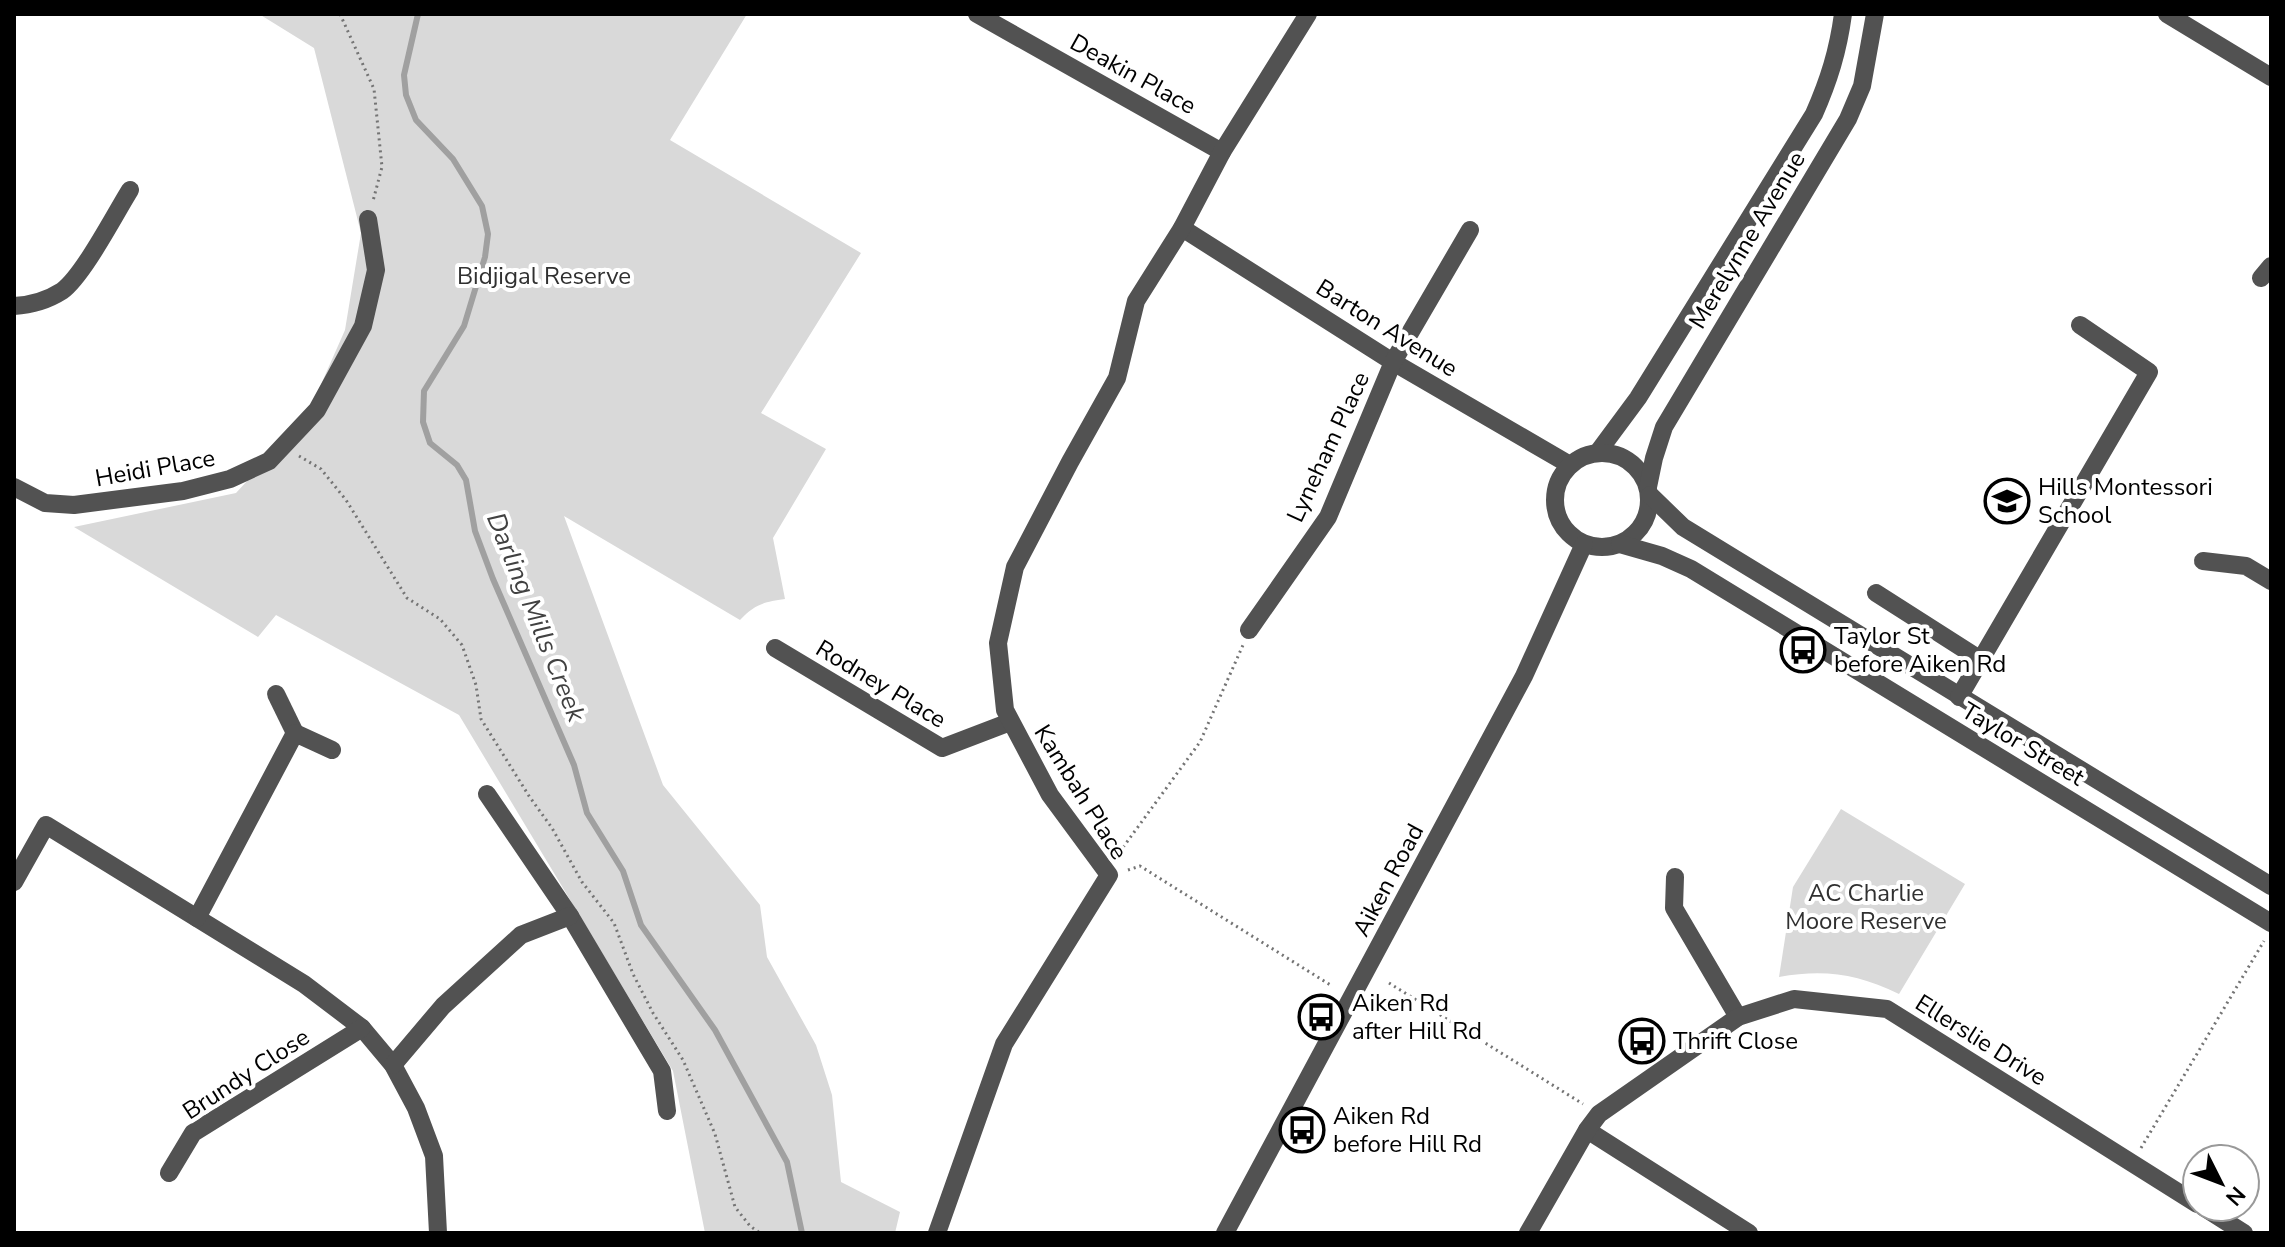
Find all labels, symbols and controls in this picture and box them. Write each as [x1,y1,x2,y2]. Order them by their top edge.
street label: Deakin Place [1064,26,1202,122]
street label: Merelynne Avenue [1681,145,1813,335]
park label: Bidjigal Reserve [457,260,631,292]
street label: Barton Avenue [1310,272,1464,384]
street label: Lyneham Place [1279,367,1377,527]
street label: Heidi Place [93,442,217,494]
place label: Hills Montessori School [2038,471,2213,531]
school or university icon: Hills Montessori School [1983,477,2031,525]
water label: Darling Mills Creek [478,507,594,728]
place label: Taylor St before Aiken Rd [1834,620,2006,680]
bus stop icon: Taylor St before Aiken Rd [1779,626,1827,674]
street label: Rodney Place [810,633,952,735]
street label: Taylor Street [1956,695,2091,794]
street label: Kambah Place [1027,718,1135,866]
street label: Aiken Road [1345,818,1431,942]
park label: AC Charlie Moore Reserve [1785,877,1947,937]
place label: Aiken Rd after Hill Rd [1352,987,1482,1047]
street label: Ellerslie Drive [1909,987,2053,1093]
bus stop icon: Aiken Rd after Hill Rd [1297,993,1345,1041]
bus stop icon: Thrift Close [1618,1017,1666,1065]
street label: Brundy Close [176,1021,316,1127]
place label: Thrift Close [1673,1025,1798,1057]
place label: Aiken Rd before Hill Rd [1333,1100,1482,1160]
bus stop icon: Aiken Rd before Hill Rd [1278,1106,1326,1154]
north arrow [2181,1143,2261,1223]
text: N [2218,1180,2252,1212]

